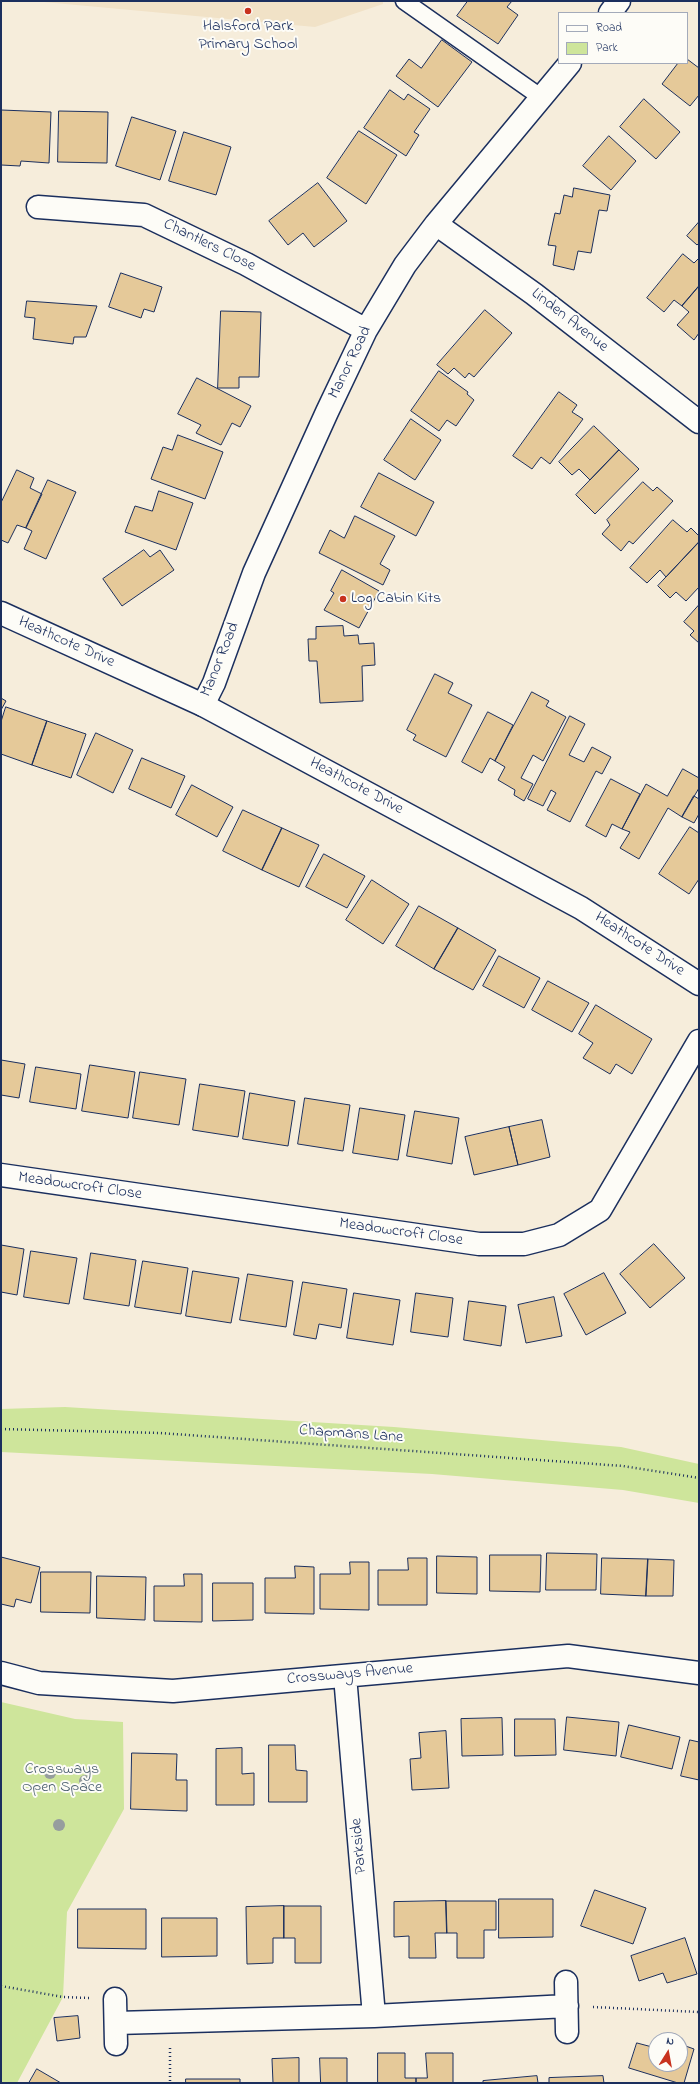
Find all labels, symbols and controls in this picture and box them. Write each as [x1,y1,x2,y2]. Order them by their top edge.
marker: Halsford Park Primary School [243,6,253,16]
legend [558,12,688,64]
place label: Halsford Park Primary School [199,17,297,55]
text: Road [596,19,622,37]
text: Park [596,39,618,57]
street label: Chantlers Close [160,215,258,277]
street label: Linden Avenue [527,285,611,357]
street label: Manor Road [325,324,377,402]
place label: Log Cabin Kits [351,589,441,609]
marker: Log Cabin Kits [338,594,348,604]
street label: Heathcote Drive [15,613,117,673]
street label: Manor Road [197,620,245,700]
street label: Heathcote Drive [306,754,406,820]
street label: Heathcote Drive [590,909,688,981]
street label: Meadowcroft Close [17,1169,143,1205]
street label: Meadowcroft Close [338,1215,464,1251]
street label: Chapmans Lane [298,1422,404,1448]
street label: Crossways Avenue [286,1660,414,1690]
park label: Crossways Open Space [22,1760,102,1798]
street label: Parkside [348,1817,372,1875]
north arrow [648,2032,688,2072]
text: N [665,2033,675,2050]

